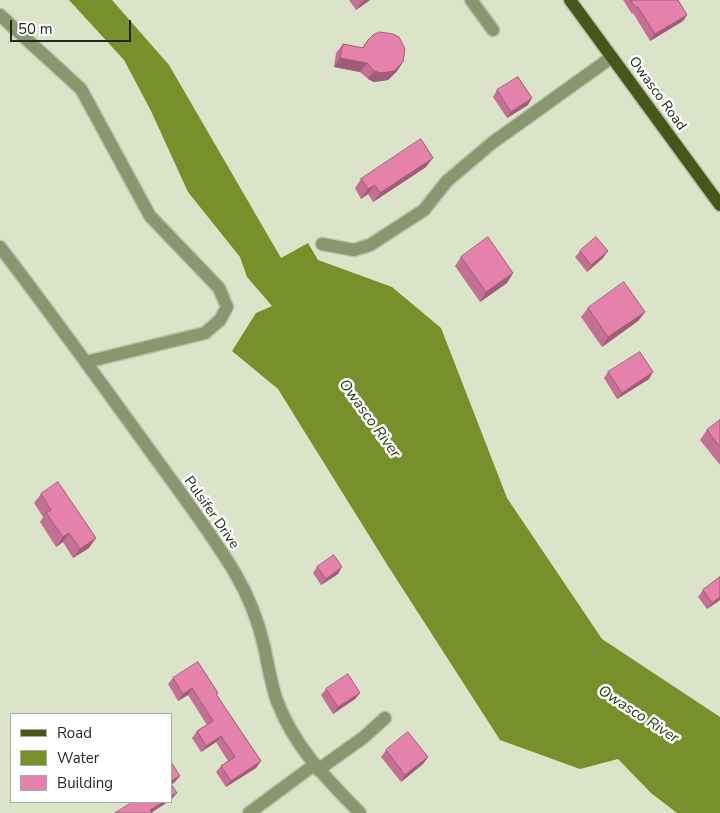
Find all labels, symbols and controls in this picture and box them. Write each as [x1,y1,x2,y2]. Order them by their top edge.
scale bar [12,10,134,42]
text: 50 m [18,19,53,39]
street label: Owasco Road [625,54,689,134]
water label: Owasco River [335,376,403,462]
street label: Pulsifer Drive [180,474,242,552]
water label: Owasco River [594,682,682,748]
legend [10,713,172,803]
text: Road [57,723,92,743]
text: Water [57,748,99,768]
text: Building [57,773,113,793]

